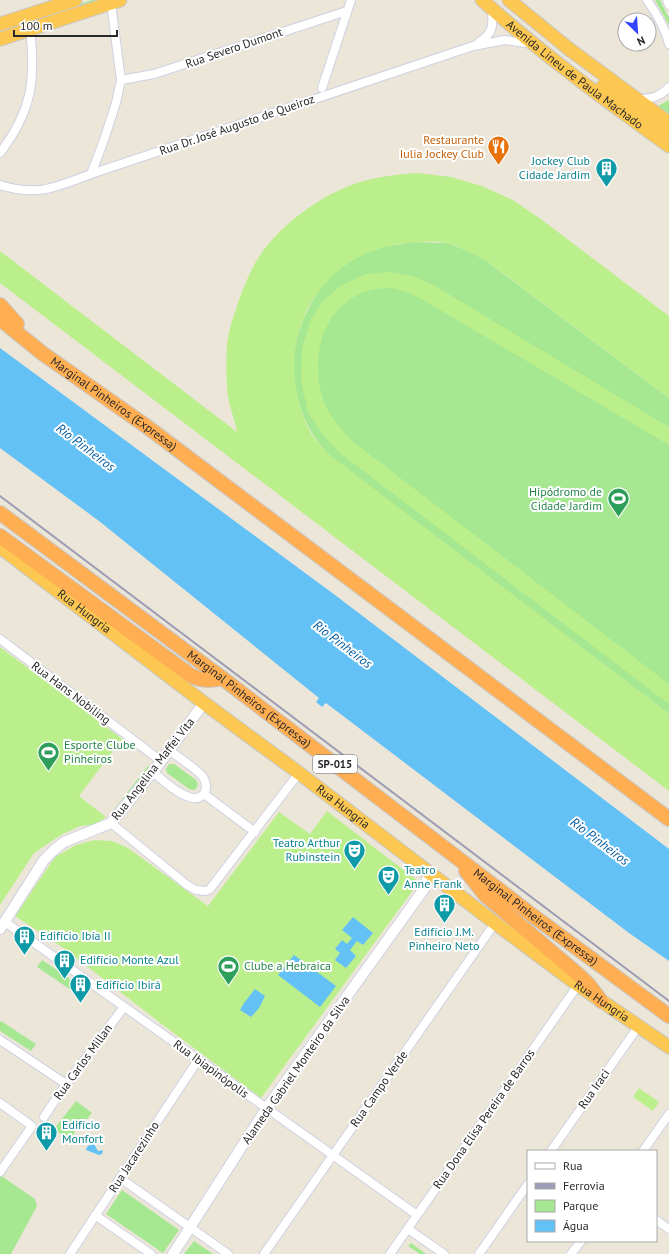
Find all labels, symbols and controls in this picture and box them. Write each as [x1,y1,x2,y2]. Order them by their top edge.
scale bar [14,12,117,38]
north arrow [617,12,657,52]
street label: Avenida Lineu de Paula Machado [503,17,646,132]
text: 100 m [20,18,53,33]
street label: Rua Severo Dumont [183,24,284,71]
text: N [635,33,647,49]
street label: Rua Dr. José Augusto de Queiroz [157,91,316,158]
place label: Restaurante Iulia Jockey Club [400,132,484,161]
restaurant icon: Restaurante Iulia Jockey Club [486,134,512,167]
place label: Jockey Club Cidade Jardim [519,153,590,182]
building icon: Jockey Club Cidade Jardim [593,155,619,188]
street label: Marginal Pinheiros (Expressa) [48,353,180,454]
water label: Rio Pinheiros [53,420,119,476]
place label: Hipódromo de Cidade Jardim [529,484,602,513]
sports icon: Hipódromo de Cidade Jardim [605,486,631,519]
street label: Rua Hungria [55,586,114,636]
water label: Rio Pinheiros [310,617,376,673]
street label: Marginal Pinheiros (Expressa) [184,647,315,751]
street label: Rua Hans Nobiling [29,658,114,727]
street label: Rua Angelina Maffei Vita [108,714,197,823]
place label: Esporte Clube Pinheiros [64,737,136,766]
sports icon: Esporte Clube Pinheiros [35,739,61,772]
road number: SP-015 [313,755,357,773]
street label: Rua Hungria [313,781,373,831]
water label: Rio Pinheiros [567,814,633,870]
place label: Teatro Arthur Rubinstein [273,835,340,864]
theatre icon: Teatro Arthur Rubinstein [342,837,368,870]
place label: Teatro Anne Frank [404,862,462,891]
theatre icon: Teatro Anne Frank [376,864,402,897]
street label: Marginal Pinheiros (Expressa) [471,865,601,968]
building icon: Edifício J.M. Pinheiro Neto [431,892,457,925]
building icon: Edifício Ibía II [12,923,38,956]
place label: Edifício J.M. Pinheiro Neto [409,924,479,953]
place label: Edifício Ibía II [40,928,111,943]
building icon: Edifício Monte Azul [52,947,78,980]
place label: Edifício Monte Azul [80,952,179,967]
sports icon: Clube a Hebraica [215,953,241,986]
place label: Clube a Hebraica [244,958,331,973]
building icon: Edifício Ibirá [68,972,94,1005]
place label: Edifício Ibirá [96,977,161,992]
street label: Rua Hungria [572,977,633,1025]
street label: Alameda Gabriel Monteiro da Silva [238,993,353,1147]
street label: Rua Carlos Millan [50,1021,115,1102]
street label: Rua Ibiapinópolis [171,1036,252,1101]
street label: Rua Dona Elisa Pereira de Barros [429,1046,538,1192]
street label: Rua Campo Verde [347,1048,410,1130]
street label: Rua Iraci [575,1066,613,1111]
place label: Edifício Monfort [62,1117,103,1146]
street label: Rua Jacarezinho [105,1118,162,1195]
building icon: Edifício Monfort [33,1119,59,1152]
legend [527,1150,657,1242]
text: Rua [563,1158,582,1173]
text: Ferrovia [563,1178,605,1193]
text: Parque [563,1198,598,1213]
text: Água [563,1218,589,1233]

